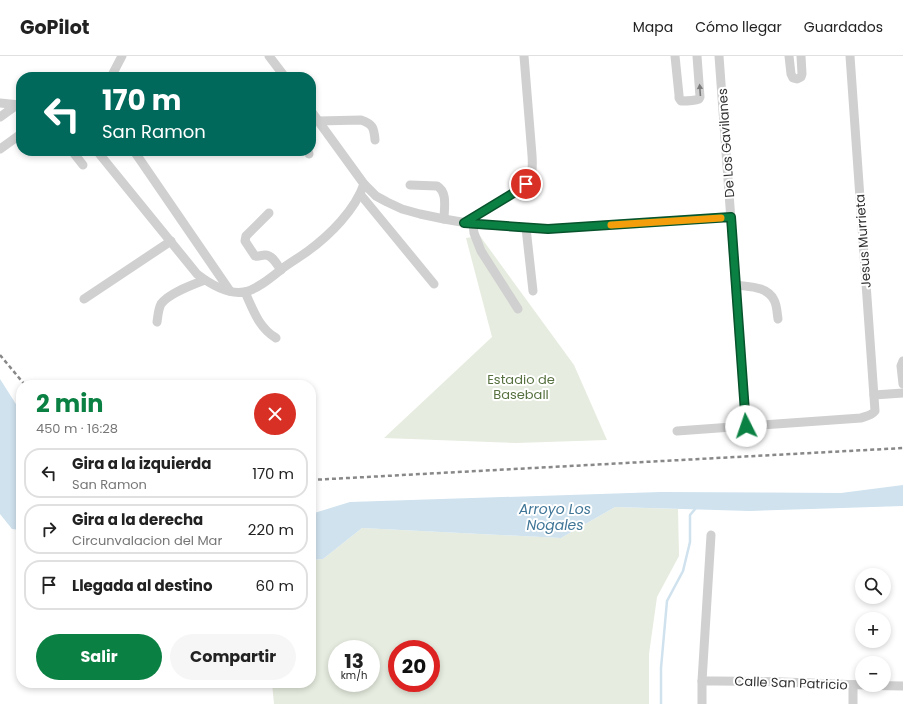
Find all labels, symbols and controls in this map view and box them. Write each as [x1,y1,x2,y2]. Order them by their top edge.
text: GoPilot [20,14,89,41]
text: Mapa [633,17,673,37]
text: Cómo llegar [695,17,782,37]
text: Guardados [804,17,883,37]
text: 170 m [102,81,181,120]
one-way arrow [696,84,703,96]
icon: left [36,88,88,140]
street label: De Los Gavilanes [713,88,739,198]
text: San Ramon [102,119,206,144]
pin [509,167,543,201]
icon: arrive [515,173,537,195]
street label: Jesus Murrieta [850,193,876,289]
park label: Estadio de Baseball [487,370,555,404]
text: 2 min [36,387,103,420]
button: close [254,393,296,435]
position arrow [725,405,767,447]
text: 450 m · 16:28 [36,419,118,438]
text: Gira a la izquierda [72,453,211,474]
icon: left [38,462,60,484]
text: 170 m [252,463,294,484]
text: San Ramon [72,475,147,494]
water label: Arroyo Los Nogales [518,499,591,535]
text: Gira a la derecha [72,509,203,530]
icon: right [38,518,60,540]
text: 220 m [248,519,294,540]
text: Circunvalacion del Mar [72,531,222,550]
map controls [855,568,891,692]
button: search [855,568,891,604]
icon: arrive [38,574,60,596]
text: Llegada al destino [72,575,213,596]
text: 60 m [256,575,294,596]
button: + [855,612,891,648]
button: Salir [36,634,162,680]
button: Compartir [170,634,296,680]
speed limit sign: 20 [388,640,440,692]
text: 13 [344,647,364,675]
button: − [855,656,891,692]
text: km/h [341,668,367,683]
street label: Calle San Patricio [734,672,848,694]

